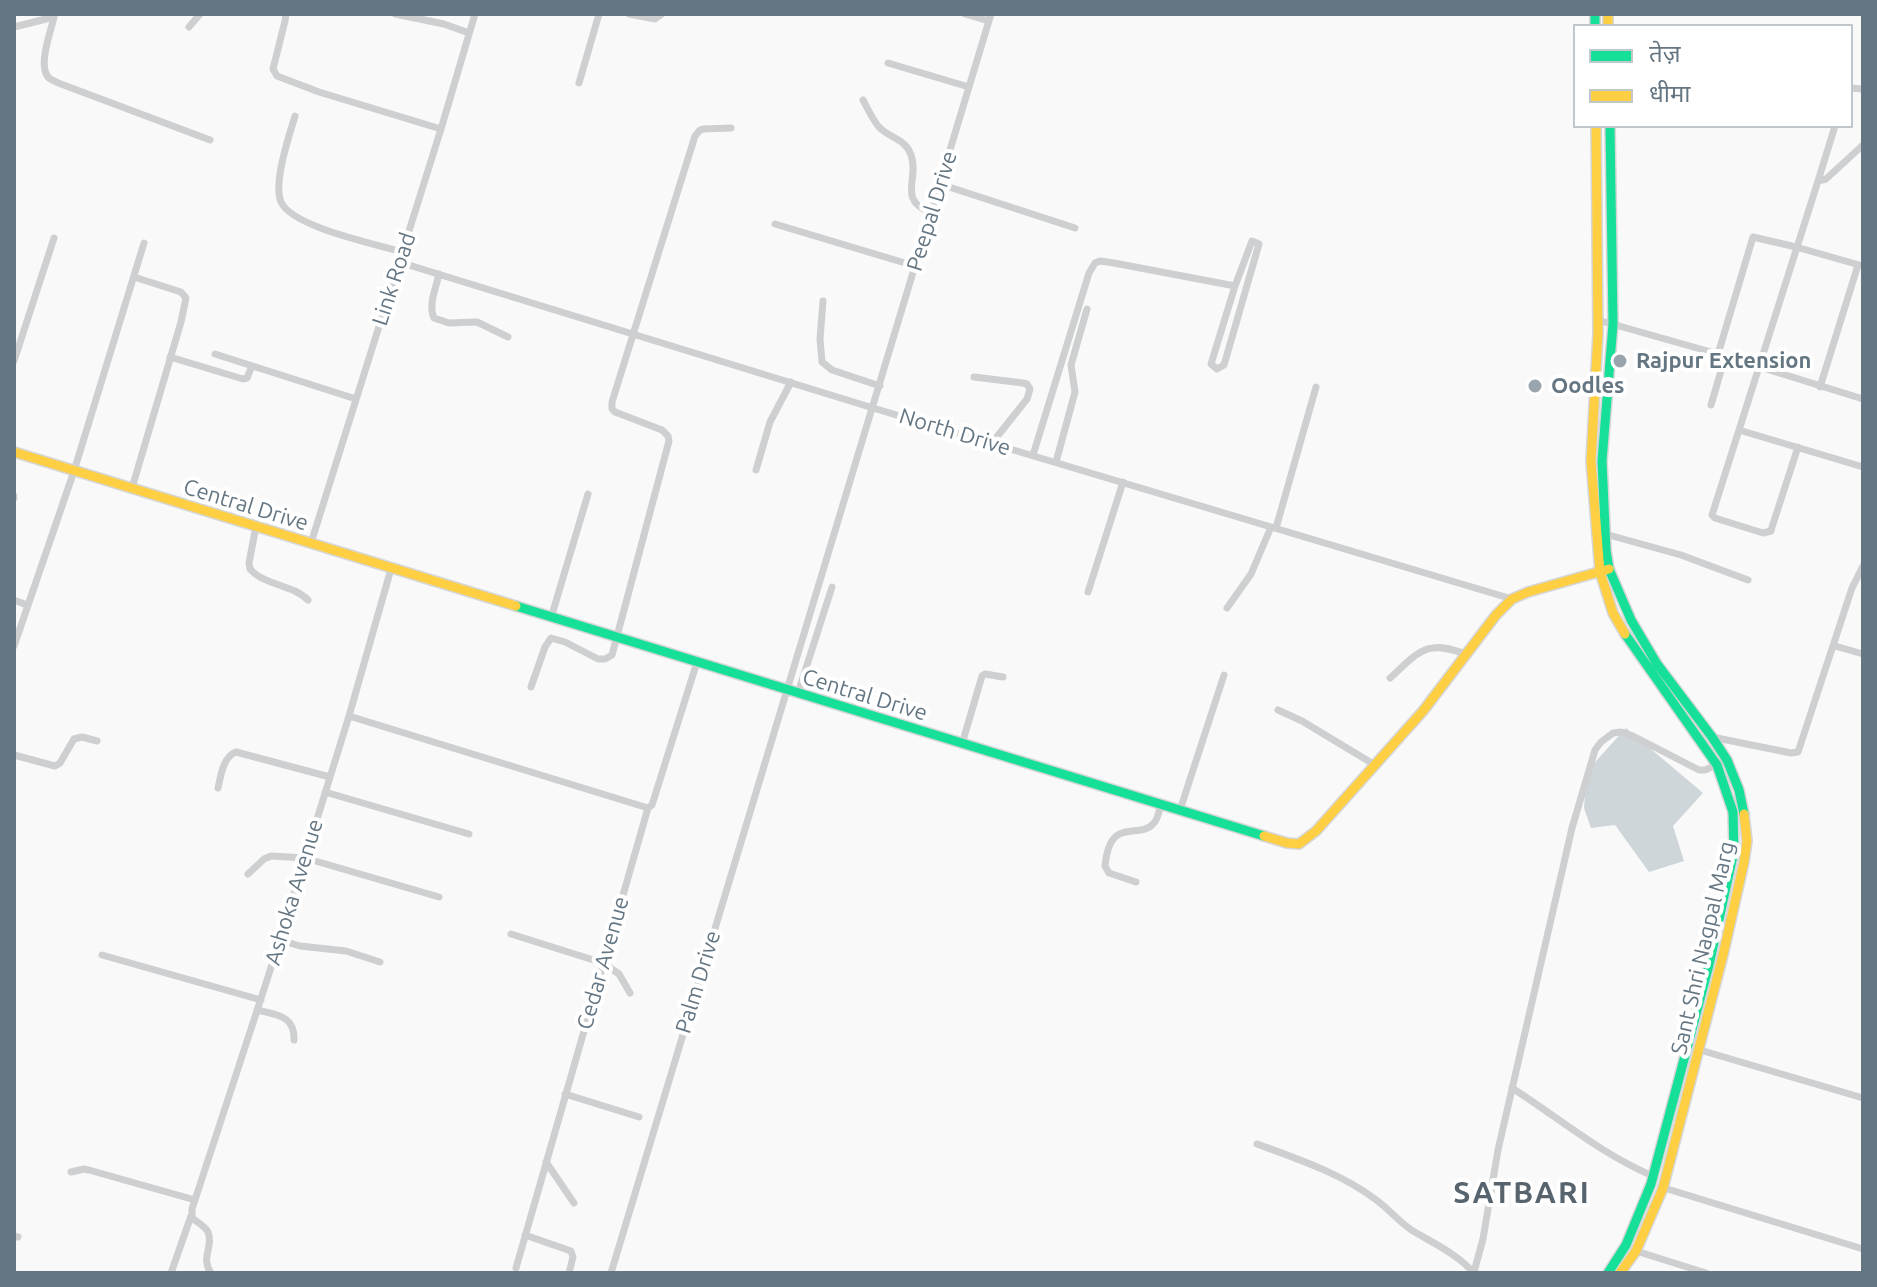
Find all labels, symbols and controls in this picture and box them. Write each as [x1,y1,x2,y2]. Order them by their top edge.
legend [1573,24,1853,128]
text: तेज़ [1649,40,1681,67]
text: धीमा [1649,80,1691,107]
street label: Peepal Drive [901,148,963,274]
street label: Link Road [367,229,421,329]
place label: Rajpur Extension [1636,348,1811,374]
marker: Rajpur Extension [1611,352,1629,370]
place label: Oodles [1551,373,1624,399]
marker: Oodles [1526,377,1544,395]
street label: North Drive [896,403,1014,461]
street label: Central Drive [180,473,312,537]
street label: Central Drive [799,663,931,727]
street label: Ashoka Avenue [259,816,329,968]
street label: Sant Shri Nagpal Marg [1666,839,1740,1057]
street label: Cedar Avenue [571,893,635,1033]
street label: Palm Drive [670,927,726,1037]
district label: SATBARI [1453,1175,1591,1211]

